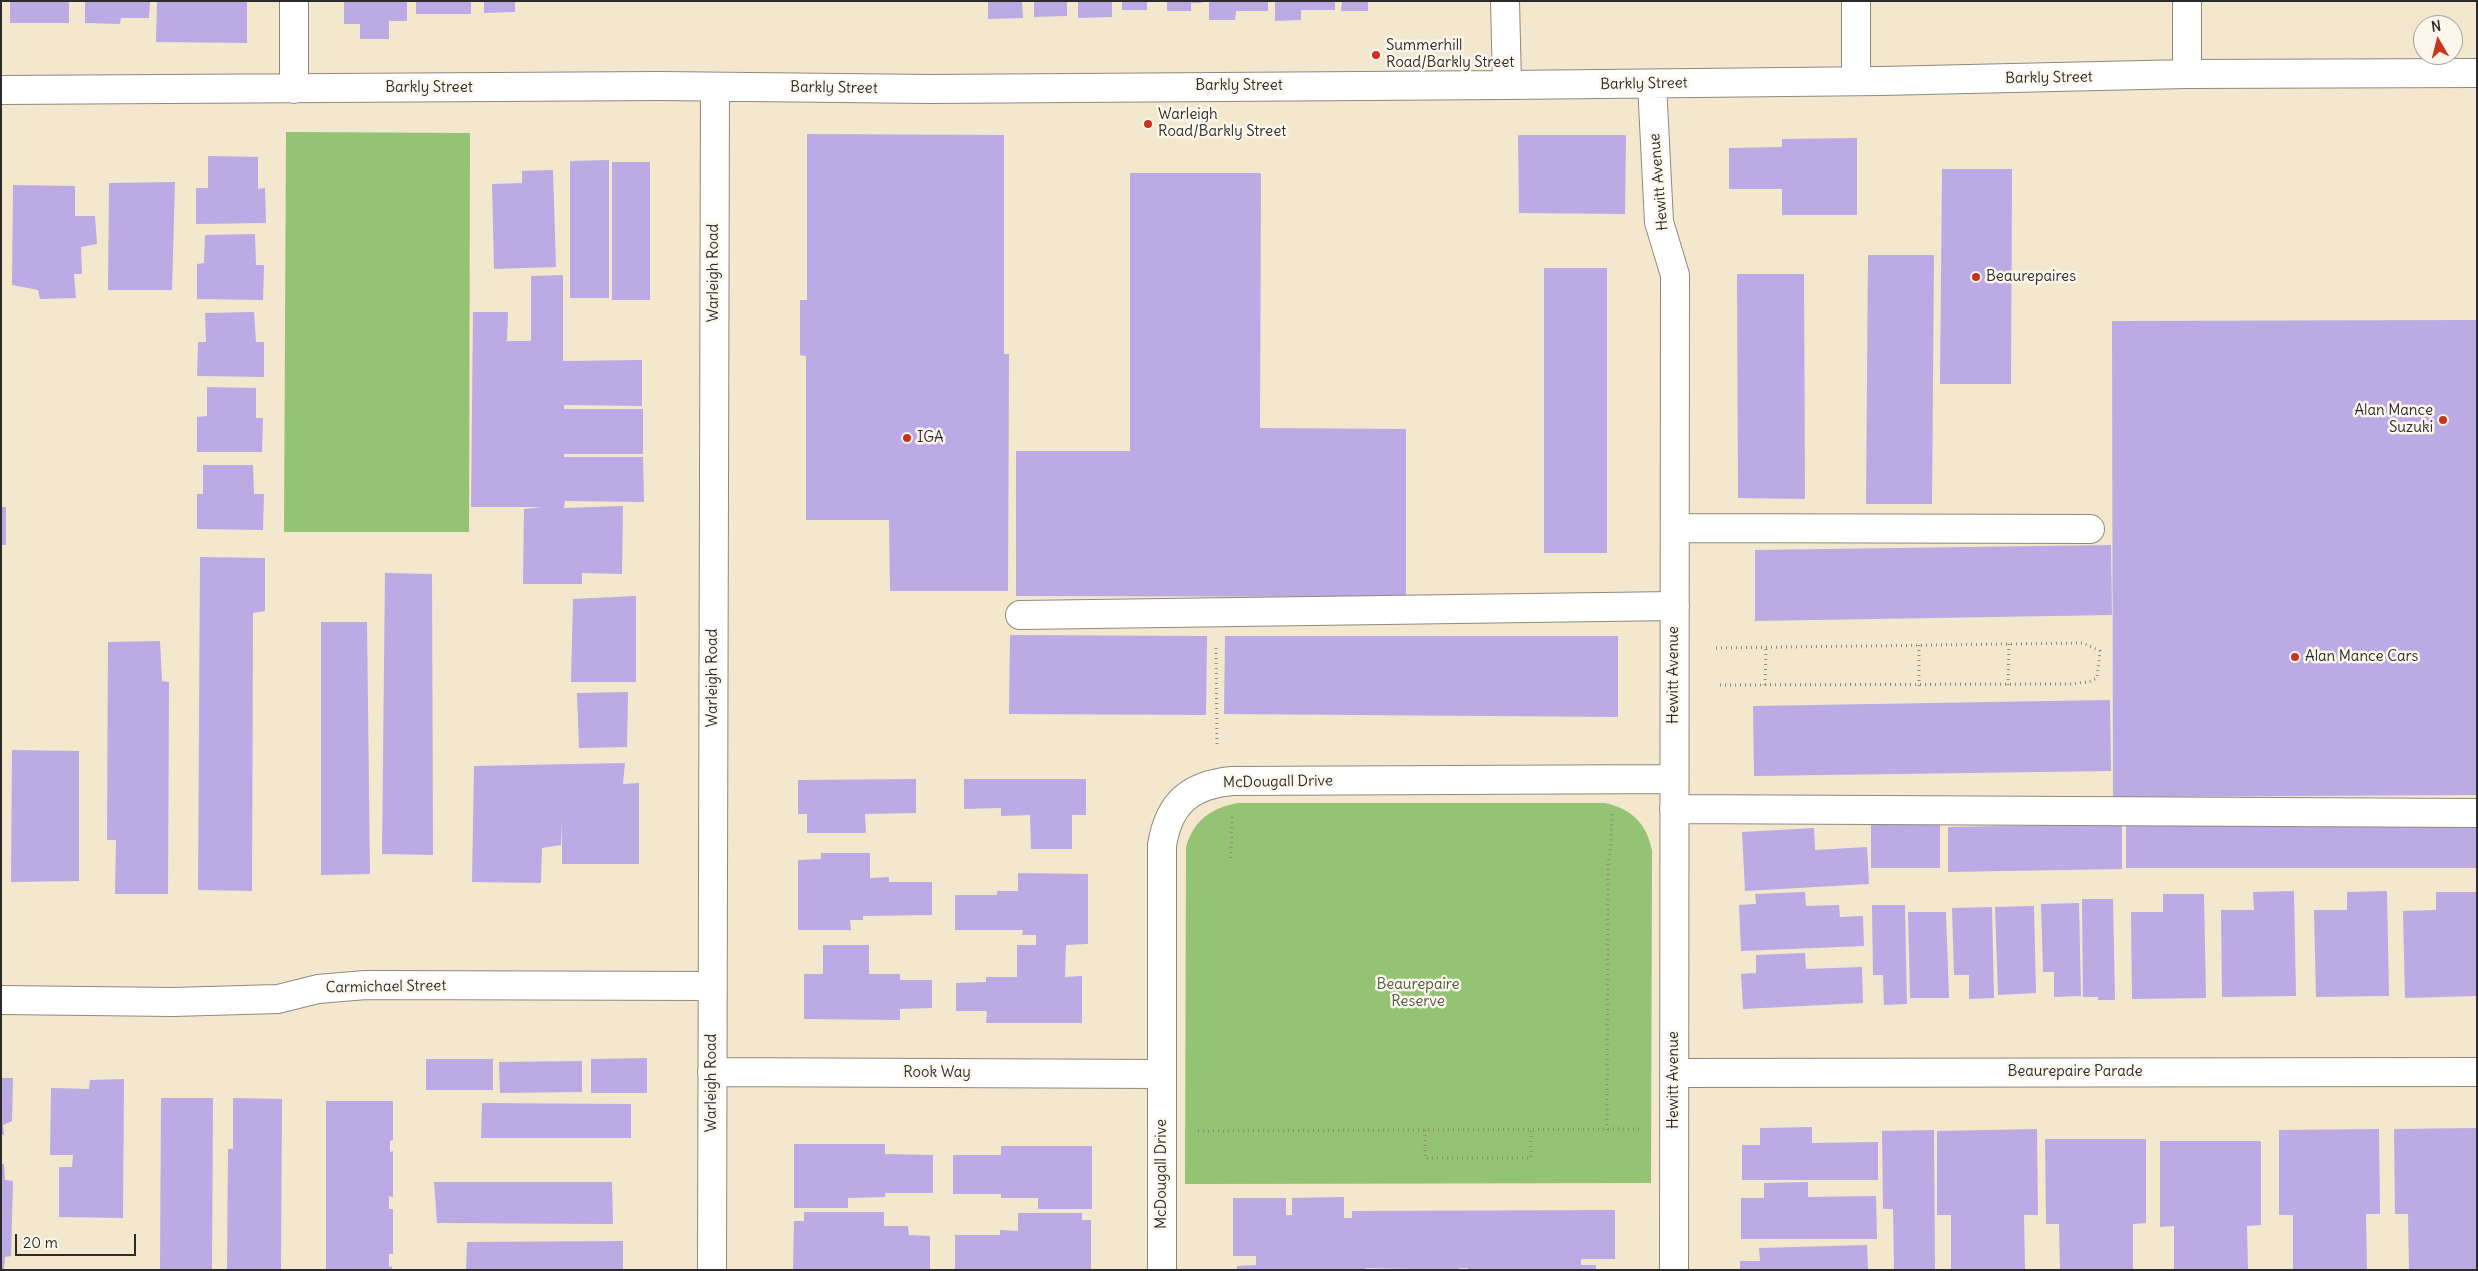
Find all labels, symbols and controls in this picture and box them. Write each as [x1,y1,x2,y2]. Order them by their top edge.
north arrow [2413,15,2463,65]
text: N [2430,17,2442,36]
place label: Summerhill Road/Barkly Street [1386,37,1514,72]
marker: Summerhill Road/Barkly Street [1370,49,1382,61]
street label: Barkly Street [2005,68,2093,88]
street label: Barkly Street [1600,74,1688,94]
street label: Barkly Street [1195,77,1283,95]
street label: Barkly Street [790,78,878,98]
street label: Barkly Street [385,79,473,97]
place label: Warleigh Road/Barkly Street [1158,106,1286,141]
marker: Warleigh Road/Barkly Street [1142,118,1154,130]
street label: Hewitt Avenue [1646,132,1672,232]
street label: Warleigh Road [705,224,723,322]
place label: Beaurepaires [1986,268,2076,286]
marker: Beaurepaires [1970,271,1982,283]
place label: Alan Mance Suzuki [2354,402,2433,437]
marker: Alan Mance Suzuki [2437,414,2449,426]
place label: IGA [917,429,944,447]
marker: IGA [901,432,913,444]
street label: Hewitt Avenue [1665,626,1683,724]
street label: Warleigh Road [704,629,722,727]
place label: Alan Mance Cars [2305,648,2418,666]
marker: Alan Mance Cars [2289,651,2301,663]
street label: McDougall Drive [1223,772,1333,792]
park label: Beaurepaire Reserve [1376,976,1460,1011]
street label: Carmichael Street [325,977,447,997]
street label: Hewitt Avenue [1665,1031,1683,1129]
street label: Warleigh Road [703,1034,721,1132]
street label: Beaurepaire Parade [2007,1063,2143,1081]
street label: Rook Way [903,1064,971,1082]
street label: McDougall Drive [1153,1119,1171,1229]
scale bar [18,1224,139,1256]
text: 20 m [23,1233,58,1252]

